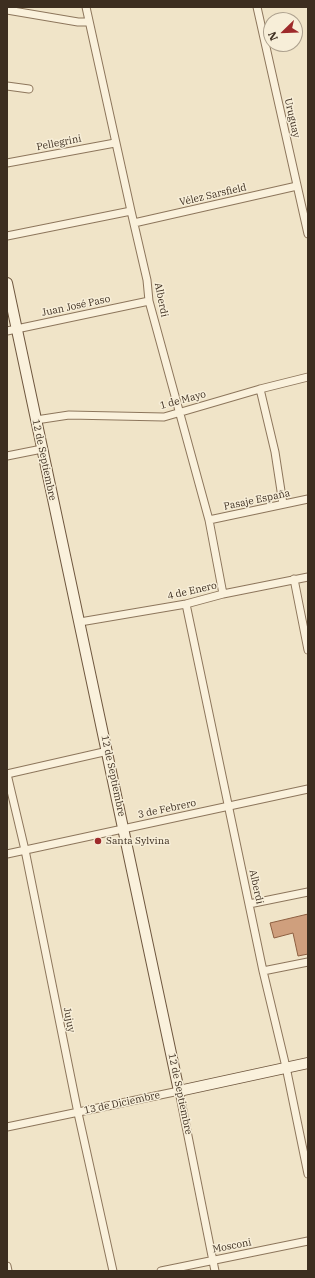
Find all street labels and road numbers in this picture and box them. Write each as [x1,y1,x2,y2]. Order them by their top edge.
street label: Uruguay [282,97,302,139]
street label: Pellegrini [36,133,82,153]
street label: Vélez Sarsfield [178,181,248,209]
street label: Alberdi [152,282,170,318]
street label: Juan José Paso [41,293,111,319]
street label: 1 de Mayo [159,388,207,412]
street label: 12 de Septiembre [30,418,58,502]
street label: Pasaje España [223,487,291,513]
street label: 4 de Enero [166,579,218,603]
street label: 12 de Septiembre [99,734,127,818]
street label: 3 de Febrero [137,797,197,821]
street label: Alberdi [247,869,265,905]
street label: Jujuy [61,1006,77,1034]
street label: 12 de Septiembre [166,1052,194,1136]
street label: 13 de Diciembre [83,1089,161,1117]
street label: Mosconi [211,1236,253,1256]

